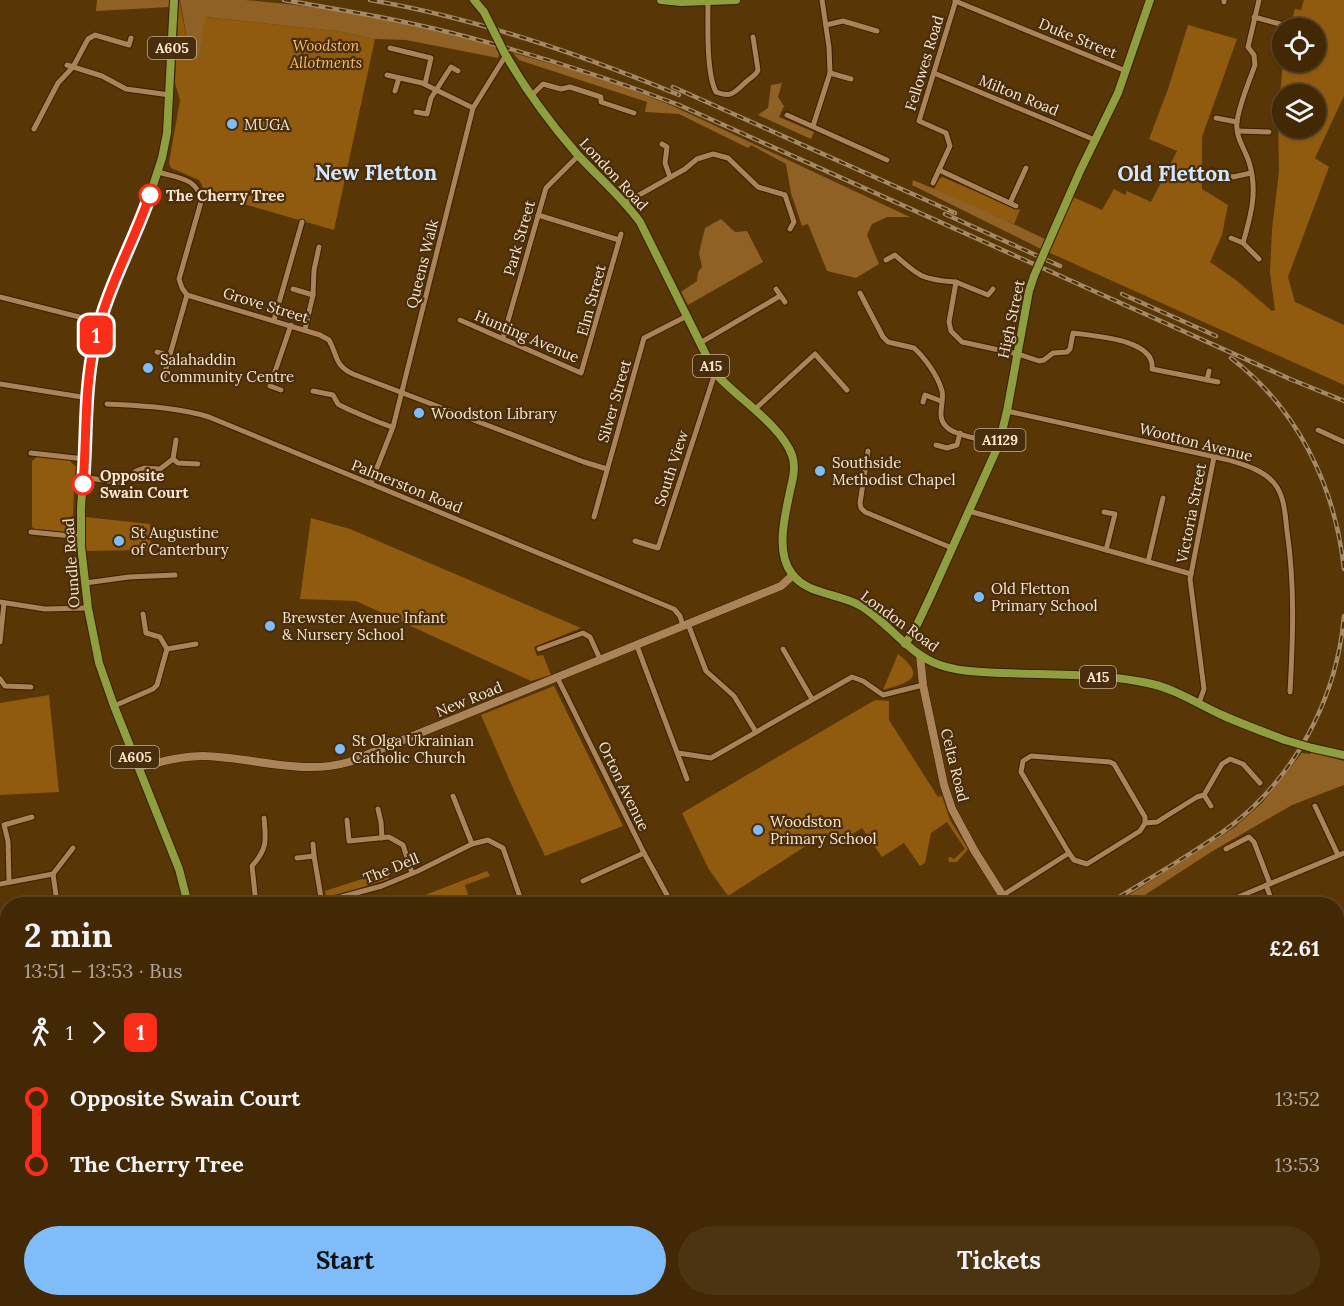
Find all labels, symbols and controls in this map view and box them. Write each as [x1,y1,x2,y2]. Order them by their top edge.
street label: Fellowes Road [901,13,948,113]
street label: Duke Street [1036,14,1120,62]
map controls [1272,18,1326,138]
button: locate [1272,18,1326,72]
park label: Woodston Allotments [289,36,362,72]
road number: A605 [148,37,196,59]
street label: Milton Road [976,70,1062,120]
button: layers [1272,84,1326,138]
place label: MUGA [244,115,290,134]
marker: MUGA [225,117,239,131]
street label: London Road [576,134,652,214]
district label: New Fletton [315,159,437,186]
district label: Old Fletton [1117,160,1231,187]
marker: The Cherry Tree [139,184,161,206]
place label: The Cherry Tree [166,186,285,205]
street label: Park Street [499,198,539,278]
street label: Queens Walk [402,217,442,311]
street label: Elm Street [572,262,610,338]
street label: High Street [993,278,1029,360]
street label: Grove Street [221,283,311,327]
street label: Hunting Avenue [472,305,582,367]
line badge: 1 [76,316,116,354]
text: 1 [92,322,100,349]
place label: Salahaddin Community Centre [160,350,294,386]
road number: A15 [693,355,729,377]
street label: Silver Street [593,357,635,445]
marker: Salahaddin Community Centre [141,361,155,375]
place label: Woodston Library [431,404,557,423]
marker: Woodston Library [412,406,426,420]
street label: Wootton Avenue [1137,419,1255,465]
street label: South View [650,428,692,508]
road number: A1129 [974,429,1026,451]
place label: Southside Methodist Chapel [832,453,956,489]
street label: Palmerston Road [349,455,465,517]
street label: Victoria Street [1172,461,1210,565]
marker: Southside Methodist Chapel [813,464,827,478]
place label: Opposite Swain Court [100,466,189,502]
marker: Opposite Swain Court [72,473,94,495]
street label: Oundle Road [58,517,84,609]
place label: St Augustine of Canterbury [131,523,229,559]
marker: St Augustine of Canterbury [112,534,126,548]
place label: Old Fletton Primary School [991,579,1098,615]
street label: London Road [857,586,943,656]
marker: Old Fletton Primary School [972,590,986,604]
place label: Brewster Avenue Infant & Nursery School [282,608,446,644]
marker: Brewster Avenue Infant & Nursery School [263,619,277,633]
road number: A15 [1080,666,1116,688]
street label: New Road [433,677,505,721]
street label: Celta Road [937,726,973,804]
place label: St Olga Ukrainian Catholic Church [352,731,474,767]
street label: Orton Avenue [594,738,654,834]
marker: St Olga Ukrainian Catholic Church [333,742,347,756]
road number: A605 [111,746,159,768]
place label: Woodston Primary School [770,812,877,848]
marker: Woodston Primary School [751,823,765,837]
street label: The Dell [360,848,422,888]
text: 2 min [24,914,112,956]
text: £2.61 [1269,934,1320,962]
text: 13:51 – 13:53 · Bus [24,958,182,983]
icon: walk [24,1016,57,1049]
icon: forward [82,1016,115,1049]
text: 1 [136,1019,145,1046]
text: 1 [66,1020,73,1045]
text: Opposite Swain Court [70,1084,300,1112]
text: 13:52 [1275,1086,1320,1111]
text: The Cherry Tree [70,1150,244,1178]
text: 13:53 [1275,1152,1320,1177]
button: Start [24,1226,666,1295]
button: Tickets [678,1226,1320,1295]

